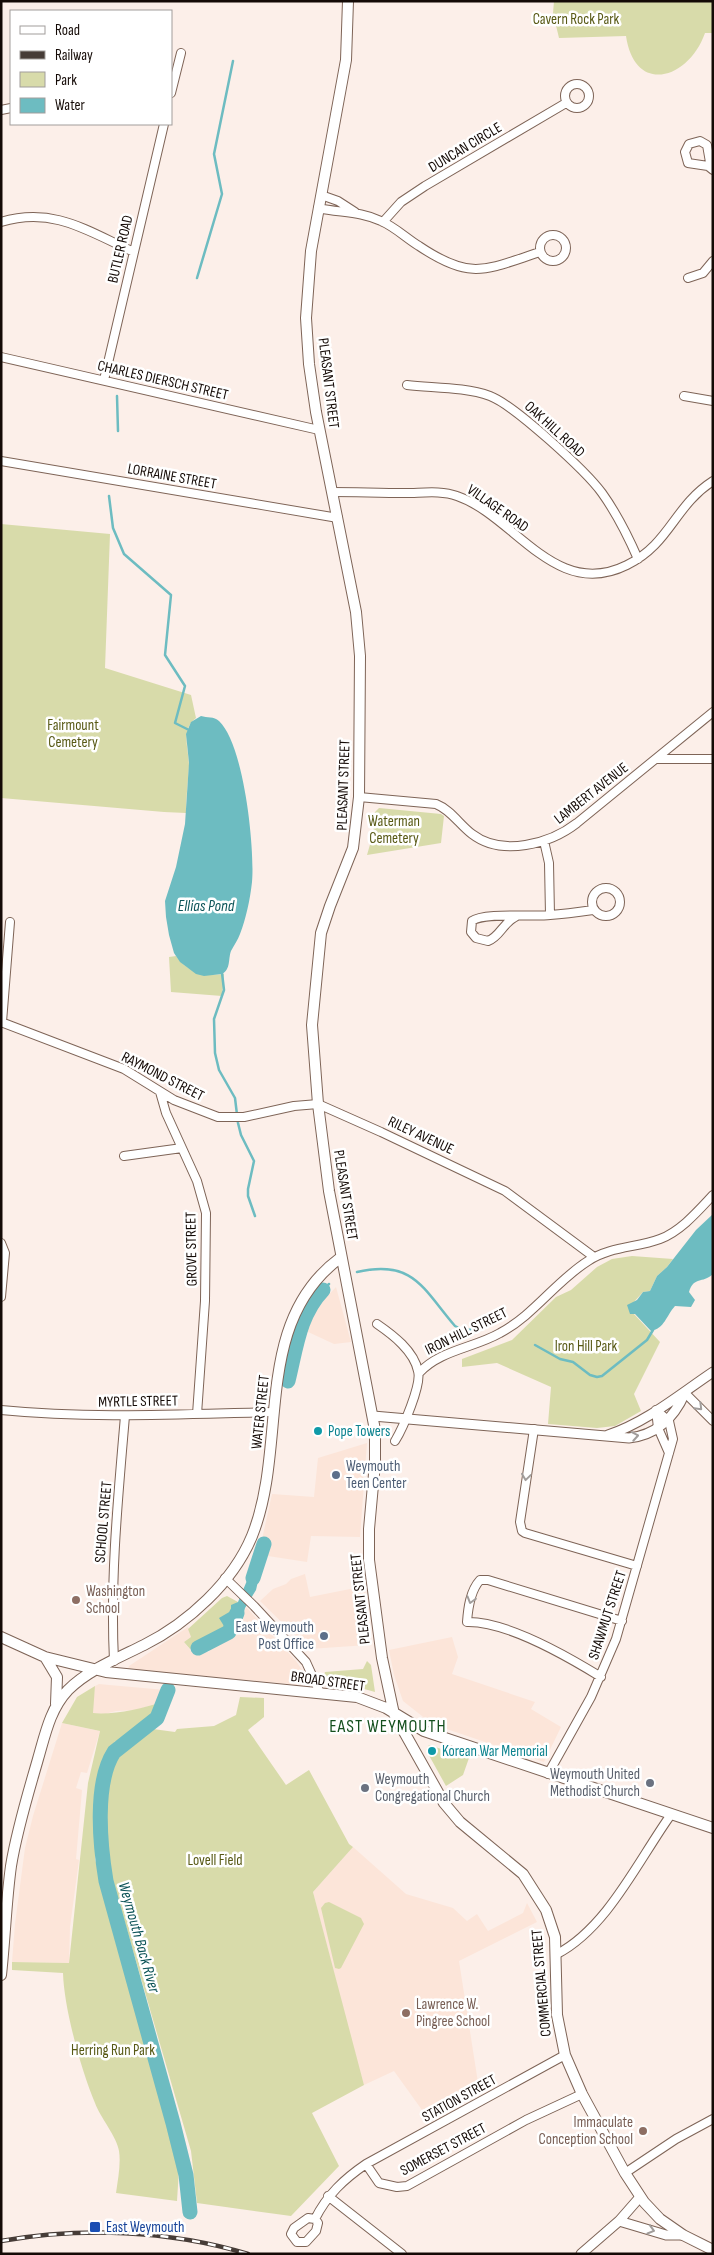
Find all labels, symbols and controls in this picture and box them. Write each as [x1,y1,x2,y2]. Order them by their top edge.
legend [10,10,172,125]
park label: Cavern Rock Park [533,10,620,29]
text: Road [55,21,80,40]
text: Railway [55,46,93,65]
text: Park [55,71,77,90]
text: Water [55,96,86,115]
street label: DUNCAN CIRCLE [425,118,505,177]
street label: BUTLER ROAD [103,213,138,285]
street label: PLEASANT STREET [314,337,343,429]
street label: CHARLES DIERSCH STREET [96,356,230,405]
street label: OAK HILL ROAD [520,397,589,462]
street label: LORRAINE STREET [126,459,218,494]
street label: VILLAGE ROAD [463,480,532,537]
park label: Fairmount Cemetery [47,716,99,752]
street label: PLEASANT STREET [332,739,355,831]
street label: LAMBERT AVENUE [550,758,632,828]
park label: Waterman Cemetery [368,812,420,848]
water label: Ellias Pond [178,897,235,916]
street label: RAYMOND STREET [118,1047,207,1105]
street label: RILEY AVENUE [385,1112,457,1159]
street label: PLEASANT STREET [329,1149,362,1242]
street label: GROVE STREET [181,1211,202,1287]
street label: IRON HILL STREET [422,1303,510,1360]
park label: Iron Hill Park [555,1337,617,1356]
street label: WATER STREET [247,1374,274,1450]
street label: MYRTLE STREET [98,1391,178,1412]
one-way arrow [693,1401,702,1410]
place label: Pope Towers [328,1422,390,1441]
marker: Pope Towers [312,1425,324,1437]
one-way arrow [631,1432,639,1442]
place label: Weymouth Teen Center [346,1457,407,1493]
marker: Weymouth Teen Center [330,1469,342,1481]
one-way arrow [522,1473,532,1481]
street label: SCHOOL STREET [90,1480,117,1564]
street label: PLEASANT STREET [346,1553,375,1645]
street label: SHAWMUT STREET [584,1568,631,1662]
place label: Washington School [86,1582,145,1618]
marker: Washington School [70,1594,82,1606]
one-way arrow [466,1595,476,1604]
place label: East Weymouth Post Office [236,1618,314,1654]
marker: East Weymouth Post Office [318,1630,330,1642]
street label: BROAD STREET [290,1667,366,1696]
district label: EAST WEYMOUTH [329,1716,447,1737]
place label: Korean War Memorial [442,1742,548,1761]
marker: Korean War Memorial [426,1745,438,1757]
place label: Weymouth United Methodist Church [550,1765,640,1801]
place label: Weymouth Congregational Church [375,1770,490,1806]
marker: Weymouth United Methodist Church [644,1777,656,1789]
marker: Weymouth Congregational Church [359,1782,371,1794]
park label: Lovell Field [188,1851,242,1870]
water label: Weymouth Back River [114,1880,164,1995]
street label: COMMERCIAL STREET [527,1928,556,2038]
place label: Lawrence W. Pingree School [416,1995,490,2031]
marker: Lawrence W. Pingree School [400,2007,412,2019]
park label: Herring Run Park [71,2041,155,2060]
street label: STATION STREET [419,2070,500,2127]
place label: Immaculate Conception School [539,2113,633,2149]
street label: SOMERSET STREET [397,2119,489,2180]
marker: Immaculate Conception School [637,2125,649,2137]
place label: East Weymouth [106,2218,184,2237]
marker: East Weymouth [88,2220,102,2234]
one-way arrow [646,2225,654,2235]

